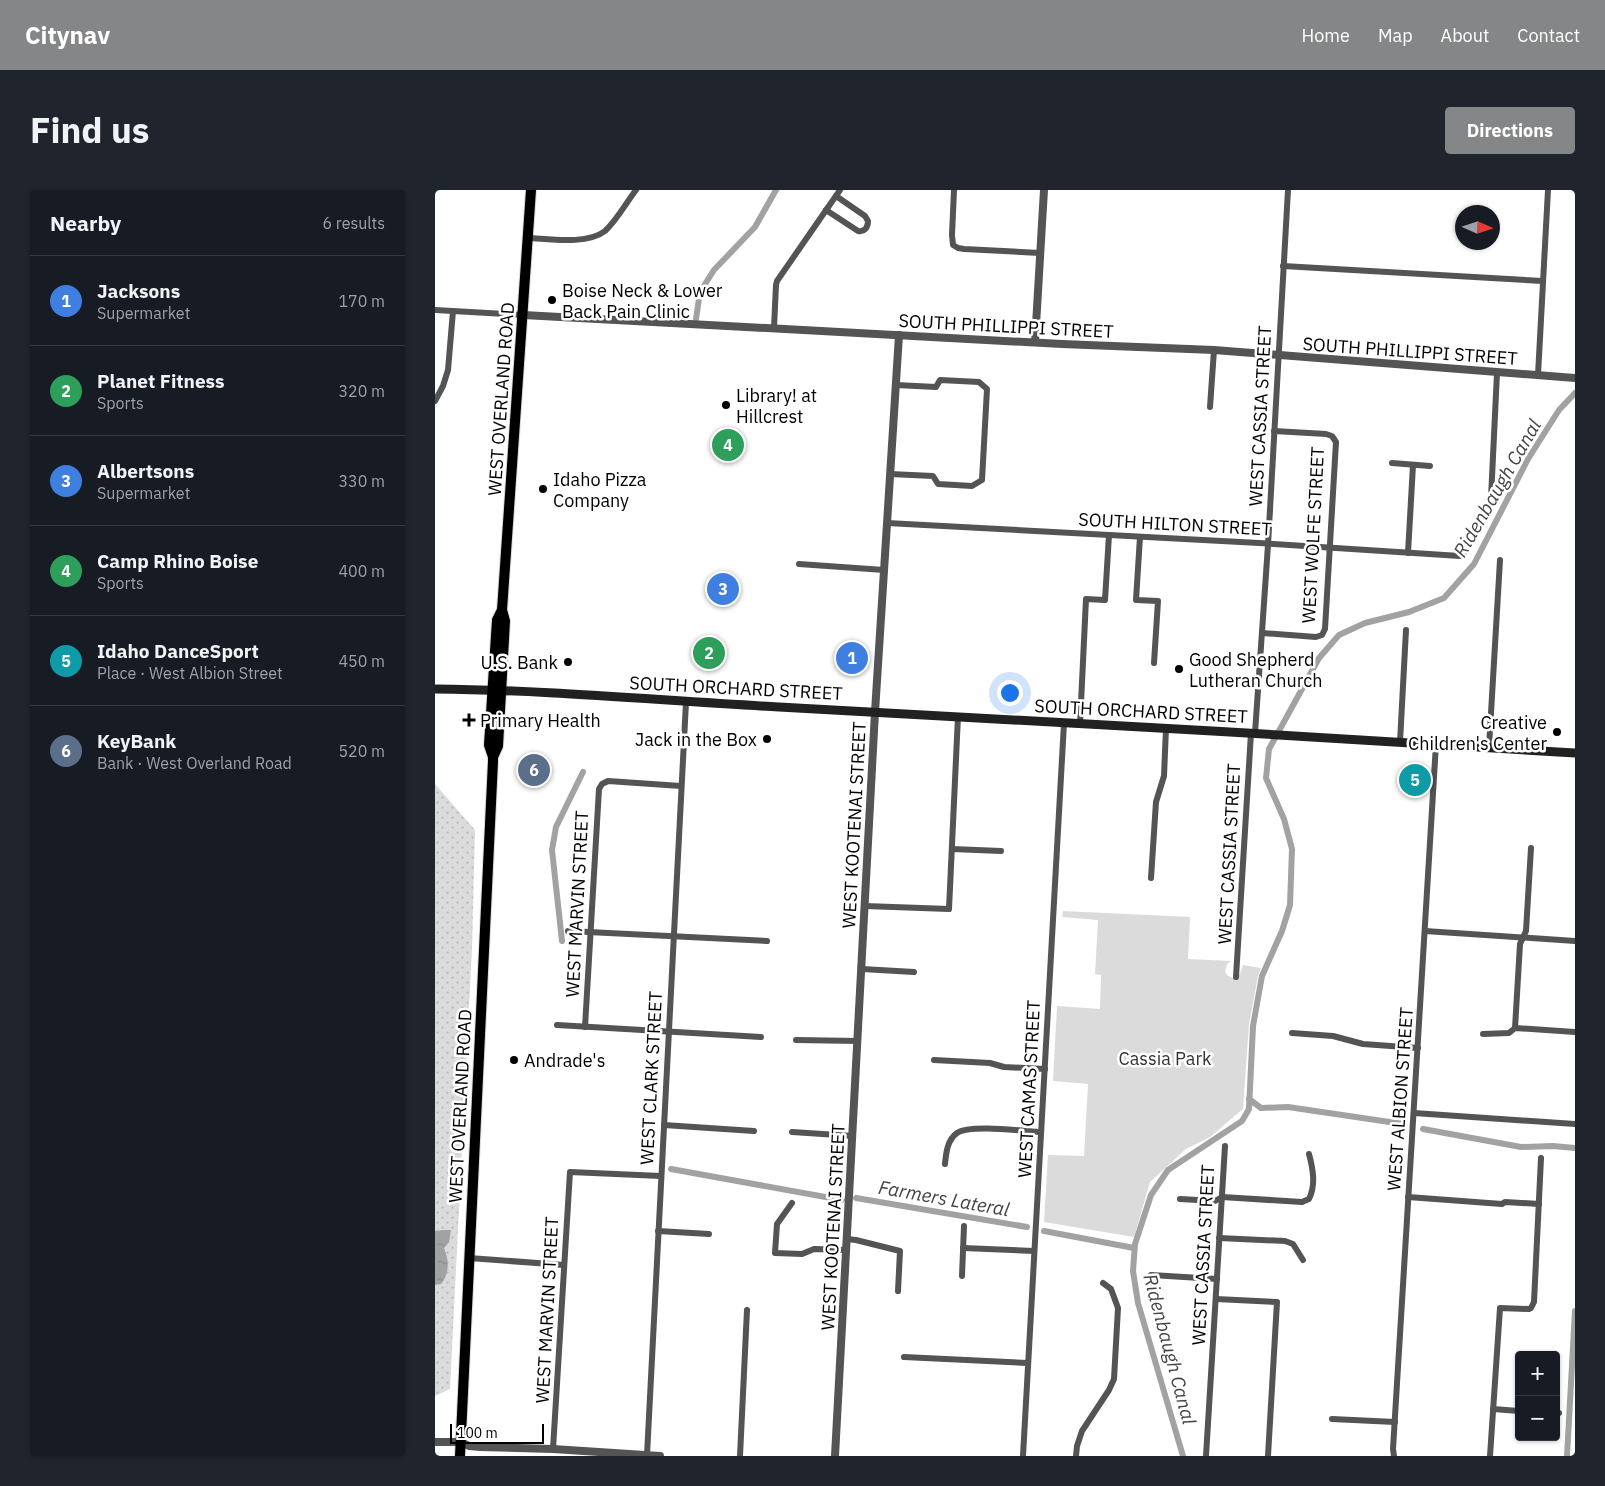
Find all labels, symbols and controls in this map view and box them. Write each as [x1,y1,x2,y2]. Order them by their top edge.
text: Citynav [25,19,110,51]
text: Home [1302,24,1350,47]
text: Map [1378,24,1413,47]
text: About [1441,24,1489,47]
text: Contact [1517,24,1580,47]
text: Find us [30,107,149,153]
button: Directions [1445,107,1575,154]
north arrow [1455,205,1500,250]
text: Nearby [50,209,121,237]
text: 6 results [322,213,385,233]
text: Jacksons [97,279,180,303]
place label: Boise Neck & Lower Back Pain Clinic [562,279,723,323]
text: 1 [61,291,71,311]
text: 170 m [338,291,385,311]
marker: Boise Neck & Lower Back Pain Clinic [546,294,558,306]
street label: WEST OVERLAND ROAD [483,301,519,497]
text: Supermarket [97,303,190,323]
street label: SOUTH PHILLIPPI STREET [898,309,1114,343]
street label: WEST CASSIA STREET [1244,325,1276,507]
street label: SOUTH PHILLIPPI STREET [1302,332,1518,370]
text: Planet Fitness [97,369,225,393]
text: 2 [61,381,71,401]
text: 320 m [338,381,385,401]
place label: Library! at Hillcrest [736,384,817,428]
text: Sports [97,393,144,413]
marker: Library! at Hillcrest [720,399,732,411]
water label: Ridenbaugh Canal [1448,415,1546,561]
pin: 4 [712,426,744,464]
street label: WEST WOLFE STREET [1297,446,1329,624]
text: Albertsons [97,459,194,483]
place label: Idaho Pizza Company [553,468,647,512]
text: 3 [61,471,71,491]
text: 330 m [338,471,385,491]
text: Supermarket [97,483,190,503]
marker: Idaho Pizza Company [537,483,549,495]
street label: SOUTH HILTON STREET [1078,507,1272,541]
text: Camp Rhino Boise [97,549,258,573]
text: 4 [61,561,71,581]
text: 400 m [338,561,385,581]
pin: 3 [707,570,739,608]
text: Sports [97,573,144,593]
pin: 2 [693,634,725,672]
text: Idaho DanceSport [97,639,259,663]
pin: 1 [836,639,868,677]
place label: Good Shepherd Lutheran Church [1189,648,1323,692]
text: 5 [61,651,71,671]
text: 450 m [338,651,385,671]
place label: U.S. Bank [481,651,559,674]
marker: U.S. Bank [562,656,574,668]
text: Place · West Albion Street [97,663,283,683]
marker: Good Shepherd Lutheran Church [1173,663,1185,675]
street label: SOUTH ORCHARD STREET [629,671,843,705]
your location [997,680,1023,706]
street label: SOUTH ORCHARD STREET [1034,694,1248,728]
place label: Primary Health [480,709,601,732]
place label: Creative Children's Center [1408,711,1547,755]
marker: Primary Health [462,713,476,727]
street label: WEST KOOTENAI STREET [837,721,871,929]
marker: Creative Children's Center [1551,726,1563,738]
place label: Jack in the Box [635,728,757,751]
text: KeyBank [97,729,176,753]
marker: Jack in the Box [761,733,773,745]
text: 6 [61,741,71,761]
text: 520 m [338,741,385,761]
pin: 6 [518,751,550,789]
text: Bank · West Overland Road [97,753,292,773]
pin: 5 [1399,761,1431,799]
street label: WEST CASSIA STREET [1213,763,1245,945]
street label: WEST MARVIN STREET [561,810,593,998]
street label: WEST CLARK STREET [635,991,667,1165]
street label: WEST CAMAS STREET [1013,999,1045,1179]
street label: WEST ALBION STREET [1382,1006,1418,1192]
street label: WEST OVERLAND ROAD [443,1008,477,1204]
park label: Cassia Park [1118,1047,1212,1070]
place label: Andrade's [524,1049,605,1072]
marker: Andrade's [508,1054,520,1066]
street label: WEST KOOTENAI STREET [816,1123,850,1331]
street label: WEST CASSIA STREET [1187,1164,1219,1346]
water label: Farmers Lateral [877,1175,1011,1221]
street label: WEST MARVIN STREET [531,1216,563,1404]
water label: Ridenbaugh Canal [1138,1271,1202,1427]
map controls [1515,1351,1560,1441]
button: + [1515,1351,1560,1396]
button: − [1515,1396,1560,1441]
scale bar [450,1421,544,1444]
text: 100 m [457,1424,498,1442]

